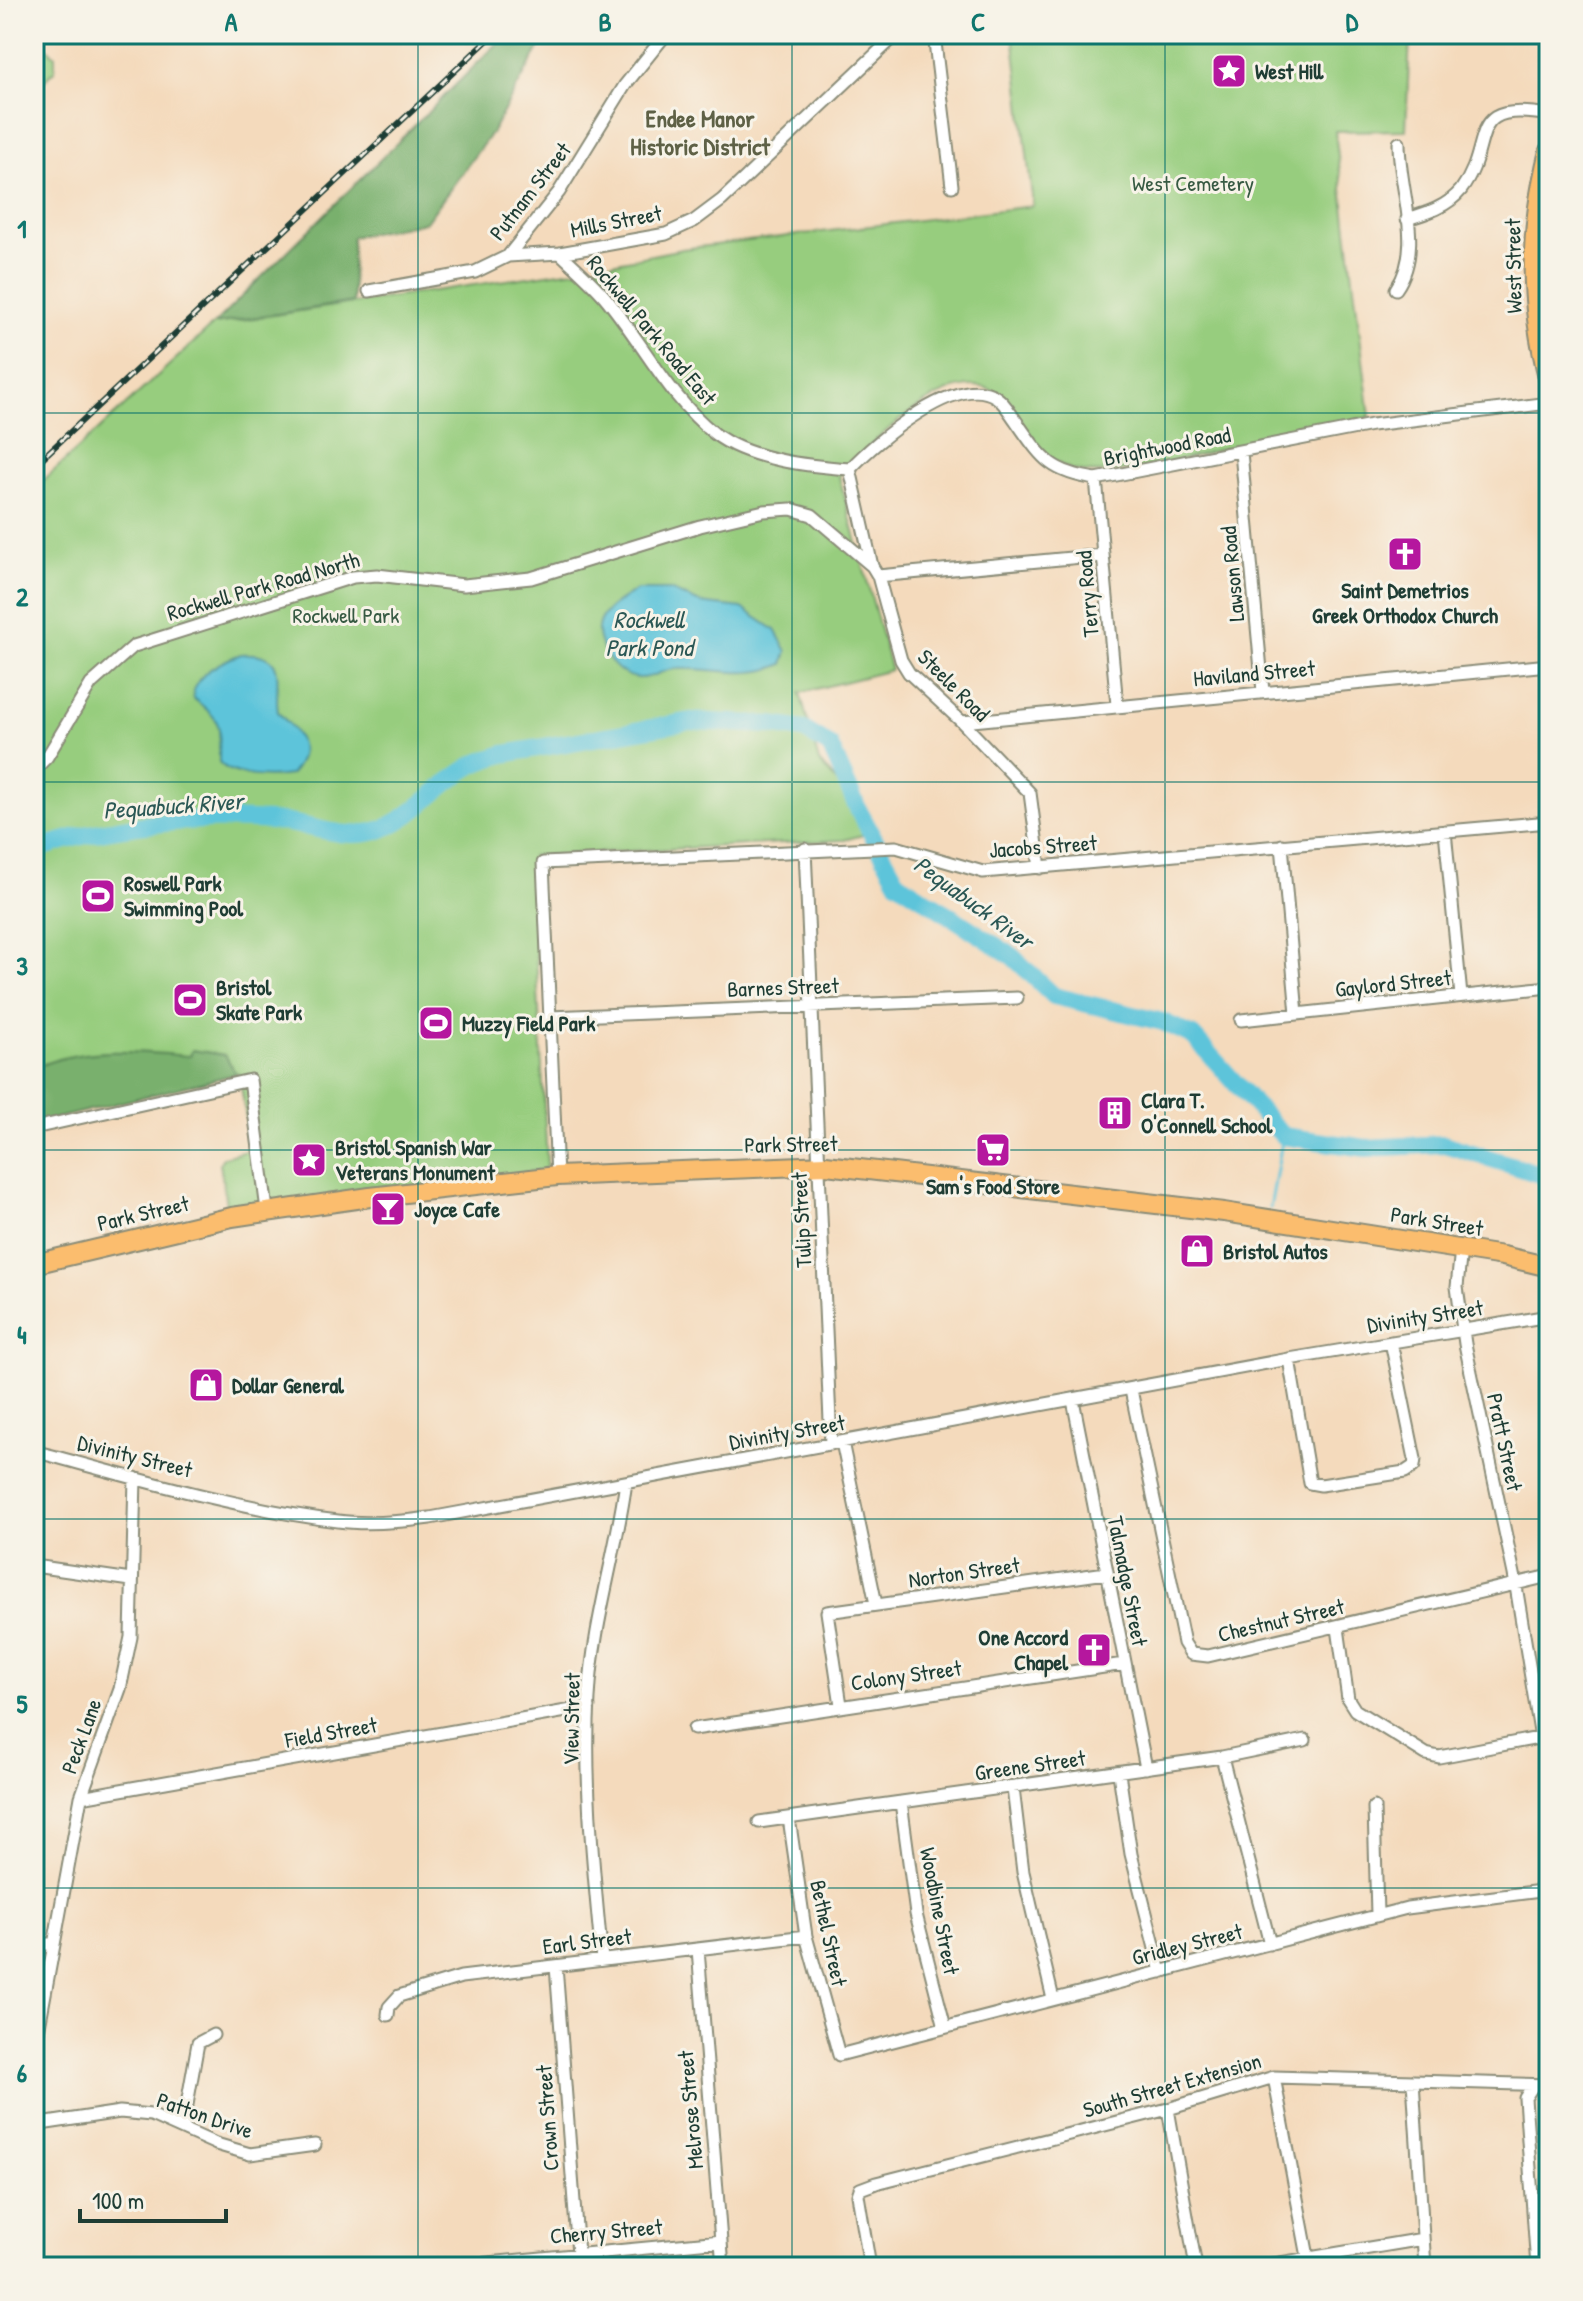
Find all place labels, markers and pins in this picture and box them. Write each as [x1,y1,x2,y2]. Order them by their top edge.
place icon: West Hill [1210,52,1248,90]
place label: West Hill [1255,56,1324,86]
church icon: Saint Demetrios Greek Orthodox Church [1386,535,1424,573]
place label: Saint Demetrios Greek Orthodox Church [1312,575,1499,630]
place label: Roswell Park Swimming Pool [124,868,244,924]
sports icon: Roswell Park Swimming Pool [79,877,117,915]
place label: Bristol Skate Park [216,972,303,1027]
sports icon: Bristol Skate Park [171,981,209,1019]
sports icon: Muzzy Field Park [417,1004,455,1042]
place label: Muzzy Field Park [462,1008,596,1039]
place label: Clara T. O'Connell School [1141,1085,1274,1140]
building icon: Clara T. O'Connell School [1096,1094,1134,1132]
supermarket icon: Sam's Food Store [974,1131,1012,1169]
place label: Bristol Spanish War Veterans Monument [335,1132,496,1187]
place icon: Bristol Spanish War Veterans Monument [290,1141,328,1179]
place label: Sam's Food Store [926,1171,1060,1201]
bar icon: Joyce Cafe [369,1190,407,1228]
place label: Joyce Cafe [414,1194,500,1225]
shop icon: Bristol Autos [1178,1232,1216,1270]
place label: Bristol Autos [1223,1236,1328,1266]
shop icon: Dollar General [187,1366,225,1404]
place label: Dollar General [232,1370,345,1400]
place label: One Accord Chapel [978,1622,1069,1678]
church icon: One Accord Chapel [1075,1631,1113,1669]

